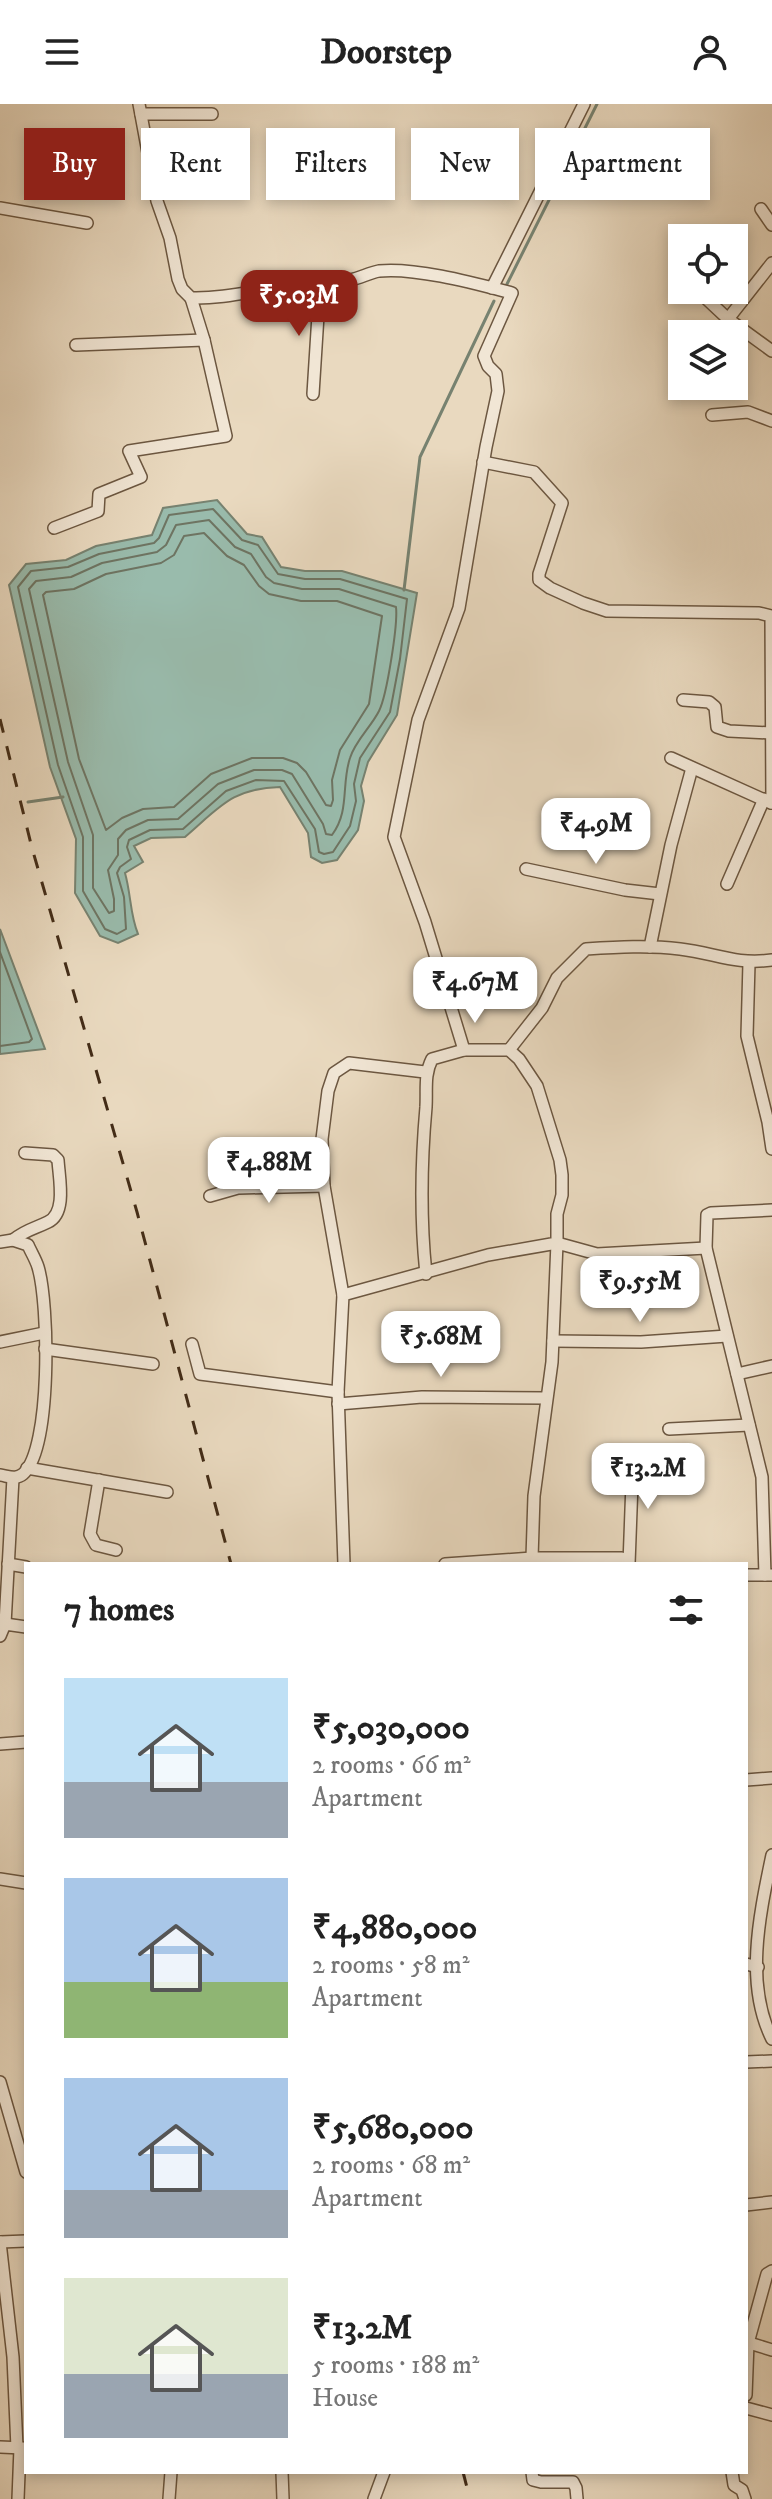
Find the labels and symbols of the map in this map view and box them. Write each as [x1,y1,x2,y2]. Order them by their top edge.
pin: ₹5.03M [234,270,364,338]
pin: ₹4.9M [540,798,652,866]
pin: ₹4.67M [410,957,540,1025]
pin: ₹4.88M [204,1137,334,1205]
pin: ₹9.55M [575,1256,705,1324]
pin: ₹5.68M [376,1311,506,1379]
pin: ₹13.2M [583,1443,713,1511]

